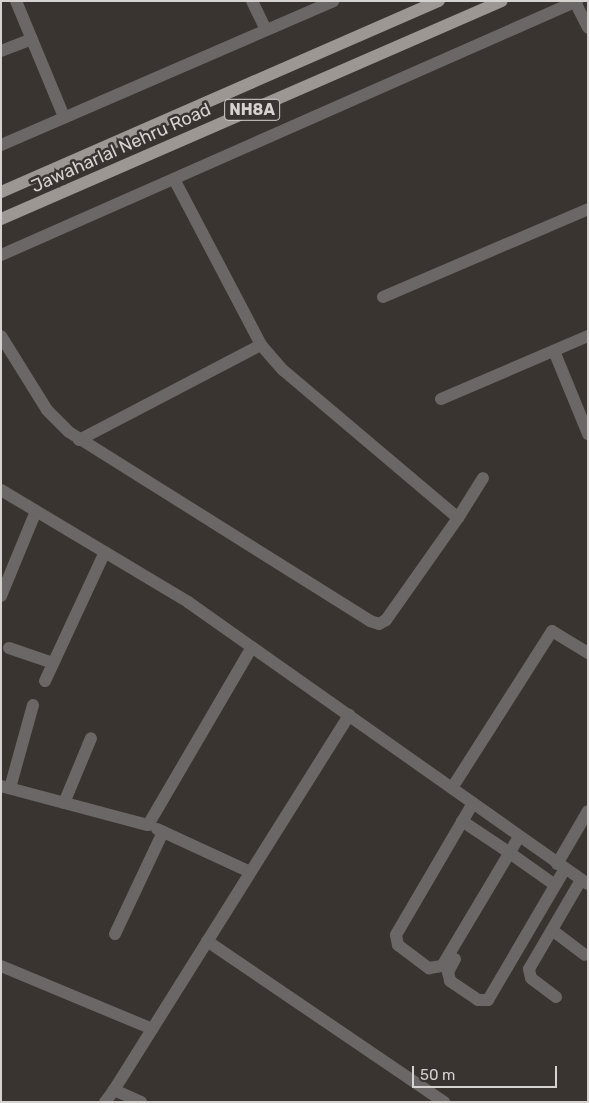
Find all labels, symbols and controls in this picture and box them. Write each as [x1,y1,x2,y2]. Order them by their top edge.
road number: NH8A [223,96,281,124]
street label: Jawaharlal Nehru Road [28,99,214,197]
scale bar [414,1056,559,1088]
text: 50 m [420,1066,455,1084]

